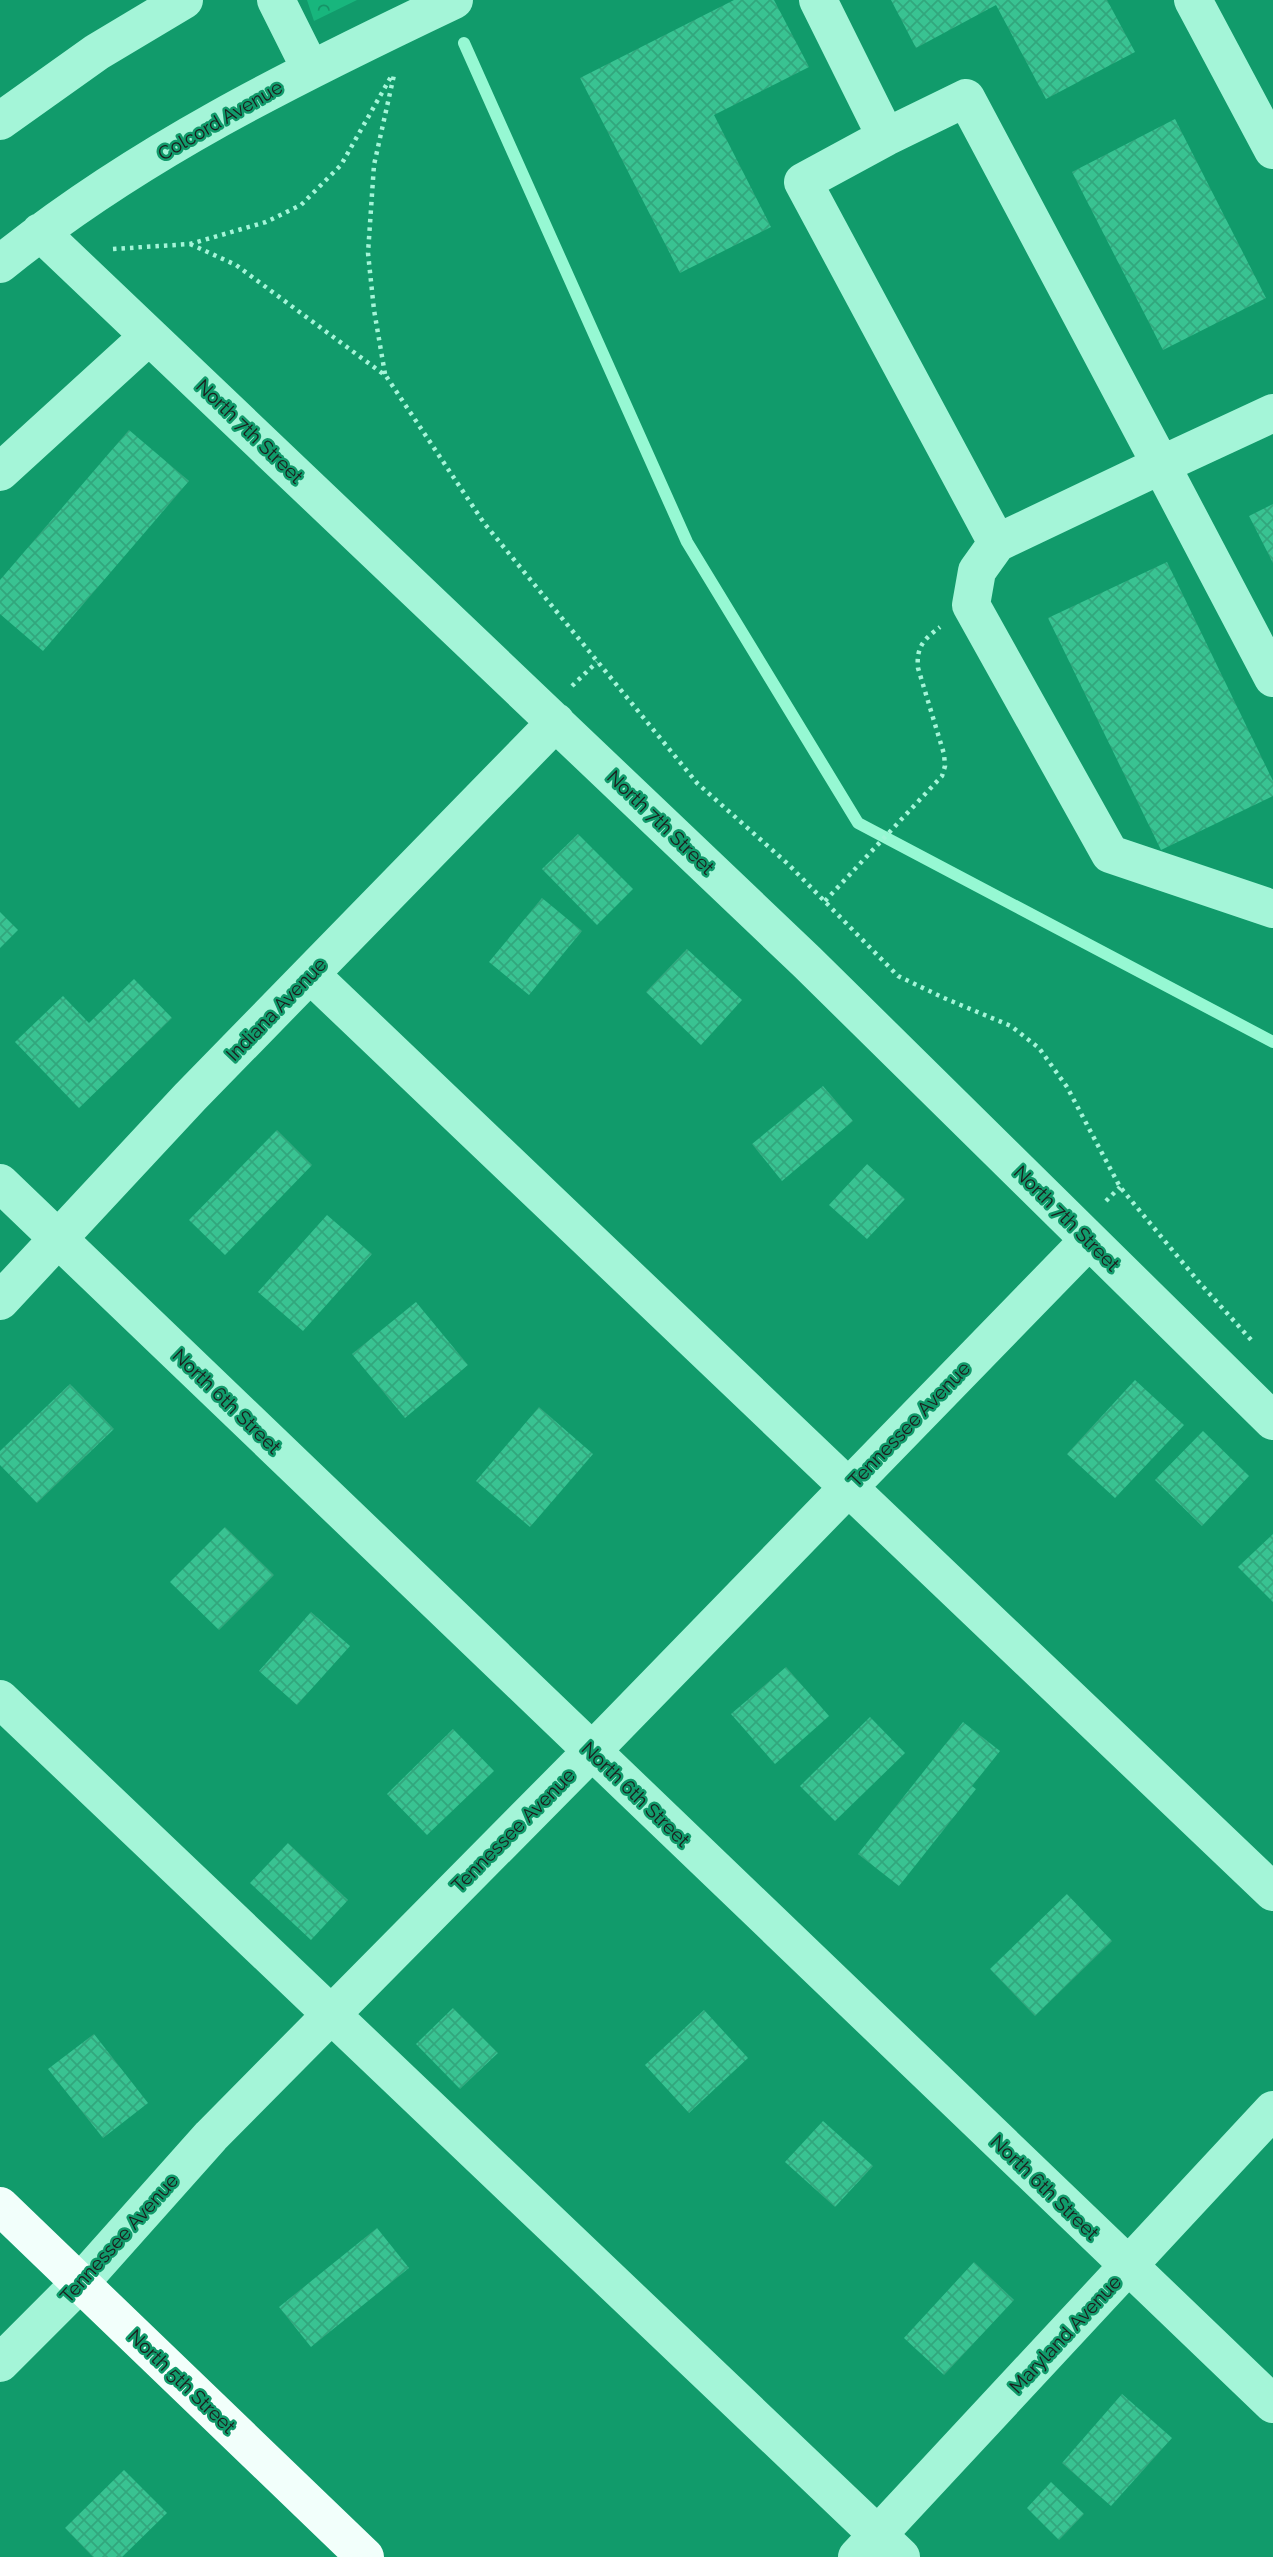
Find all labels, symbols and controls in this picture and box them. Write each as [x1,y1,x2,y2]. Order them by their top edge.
street label: Colcord Avenue [154,75,286,165]
street label: North 7th Street [192,374,308,488]
street label: North 7th Street [603,765,719,879]
street label: Indiana Avenue [221,953,331,1065]
street label: North 7th Street [1010,1161,1125,1276]
street label: North 6th Street [169,1344,286,1458]
street label: Tennessee Avenue [844,1357,974,1491]
street label: North 6th Street [578,1737,695,1851]
street label: Tennessee Avenue [447,1764,579,1896]
street label: North 6th Street [987,2130,1104,2244]
street label: Tennessee Avenue [55,2169,183,2307]
street label: Maryland Avenue [1005,2270,1125,2398]
street label: North 5th Street [124,2324,240,2438]

